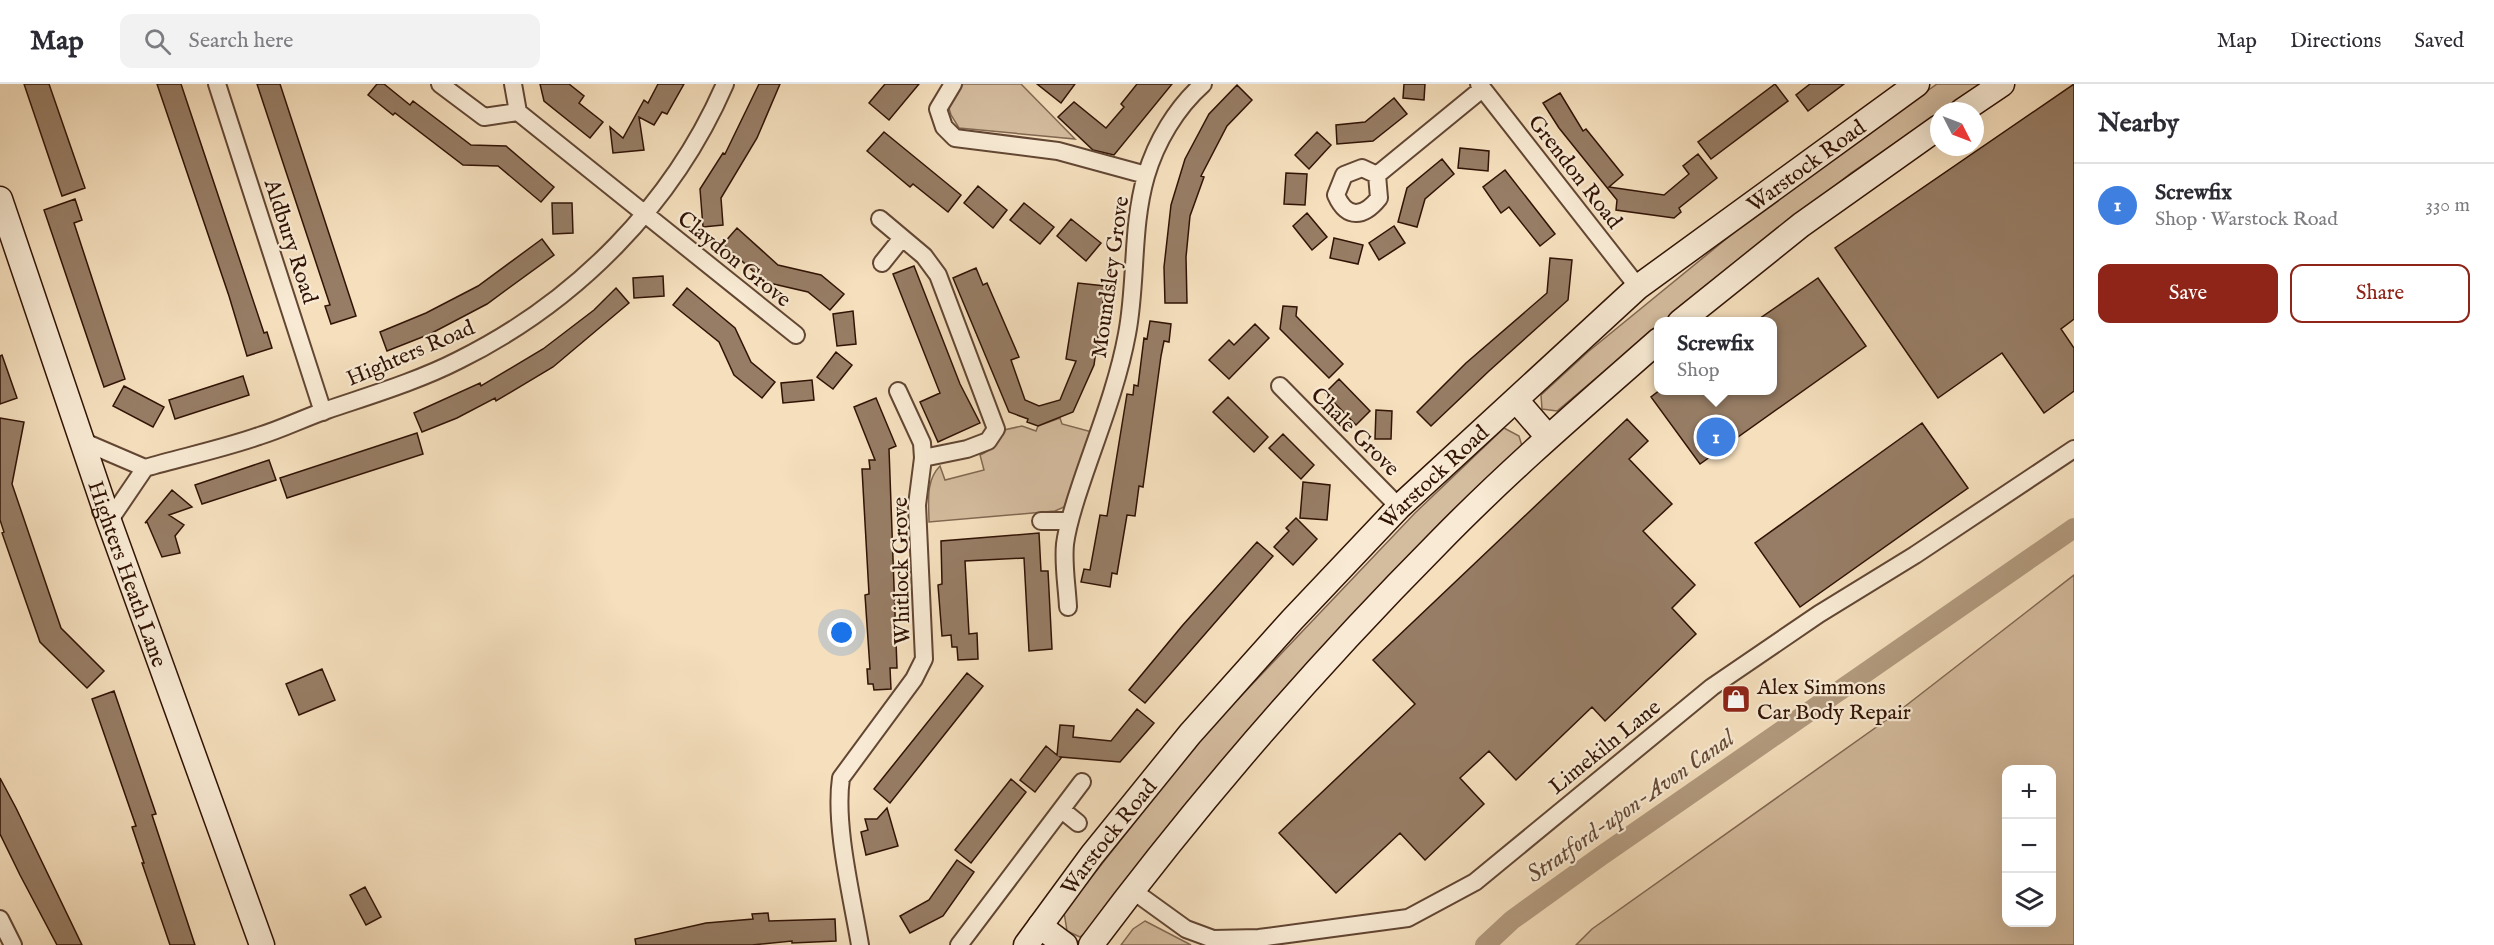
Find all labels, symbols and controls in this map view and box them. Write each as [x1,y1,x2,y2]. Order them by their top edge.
search box [120,14,540,68]
text: Map [30,24,84,59]
icon: search [141,25,174,58]
text: Search here [189,27,293,55]
text: Map [2217,28,2257,55]
text: Directions [2290,28,2381,55]
text: Saved [2414,28,2464,55]
north arrow [1930,102,1984,156]
text: Nearby [2098,107,2179,140]
street label: Grendon Road [1521,110,1628,235]
street label: Warstock Road [1742,114,1872,219]
street label: Aldbury Road [257,175,323,308]
text: Screwfix [2155,179,2232,207]
text: 1 [2114,193,2121,218]
text: 330 m [2425,193,2470,218]
street label: Moundsley Grove [1086,194,1136,360]
street label: Claydon Grove [671,205,796,314]
text: Shop · Warstock Road [2155,207,2338,232]
button: Save [2098,264,2278,323]
button: Share [2290,264,2470,323]
street label: Highters Road [343,314,479,393]
popup [1654,317,1777,395]
text: Screwfix [1677,330,1754,358]
text: Shop [1677,358,1720,383]
street label: Chale Grove [1304,382,1405,483]
pin: 1 [1696,414,1736,460]
street label: Warstock Road [1374,419,1495,535]
street label: Highters Heath Lane [80,477,173,671]
street label: Whitlock Grove [887,497,917,645]
your location [827,618,856,647]
place label: Alex Simmons Car Body Repair [1756,674,1911,727]
shop icon: Alex Simmons Car Body Repair [1720,683,1752,715]
street label: Limekiln Lane [1544,694,1667,801]
water label: Stratford-upon-Avon Canal [1521,722,1743,891]
map controls [2002,765,2056,927]
button: + [2002,765,2056,819]
street label: Warstock Road [1055,774,1164,901]
button: − [2002,819,2056,873]
button: layers [2002,873,2056,927]

